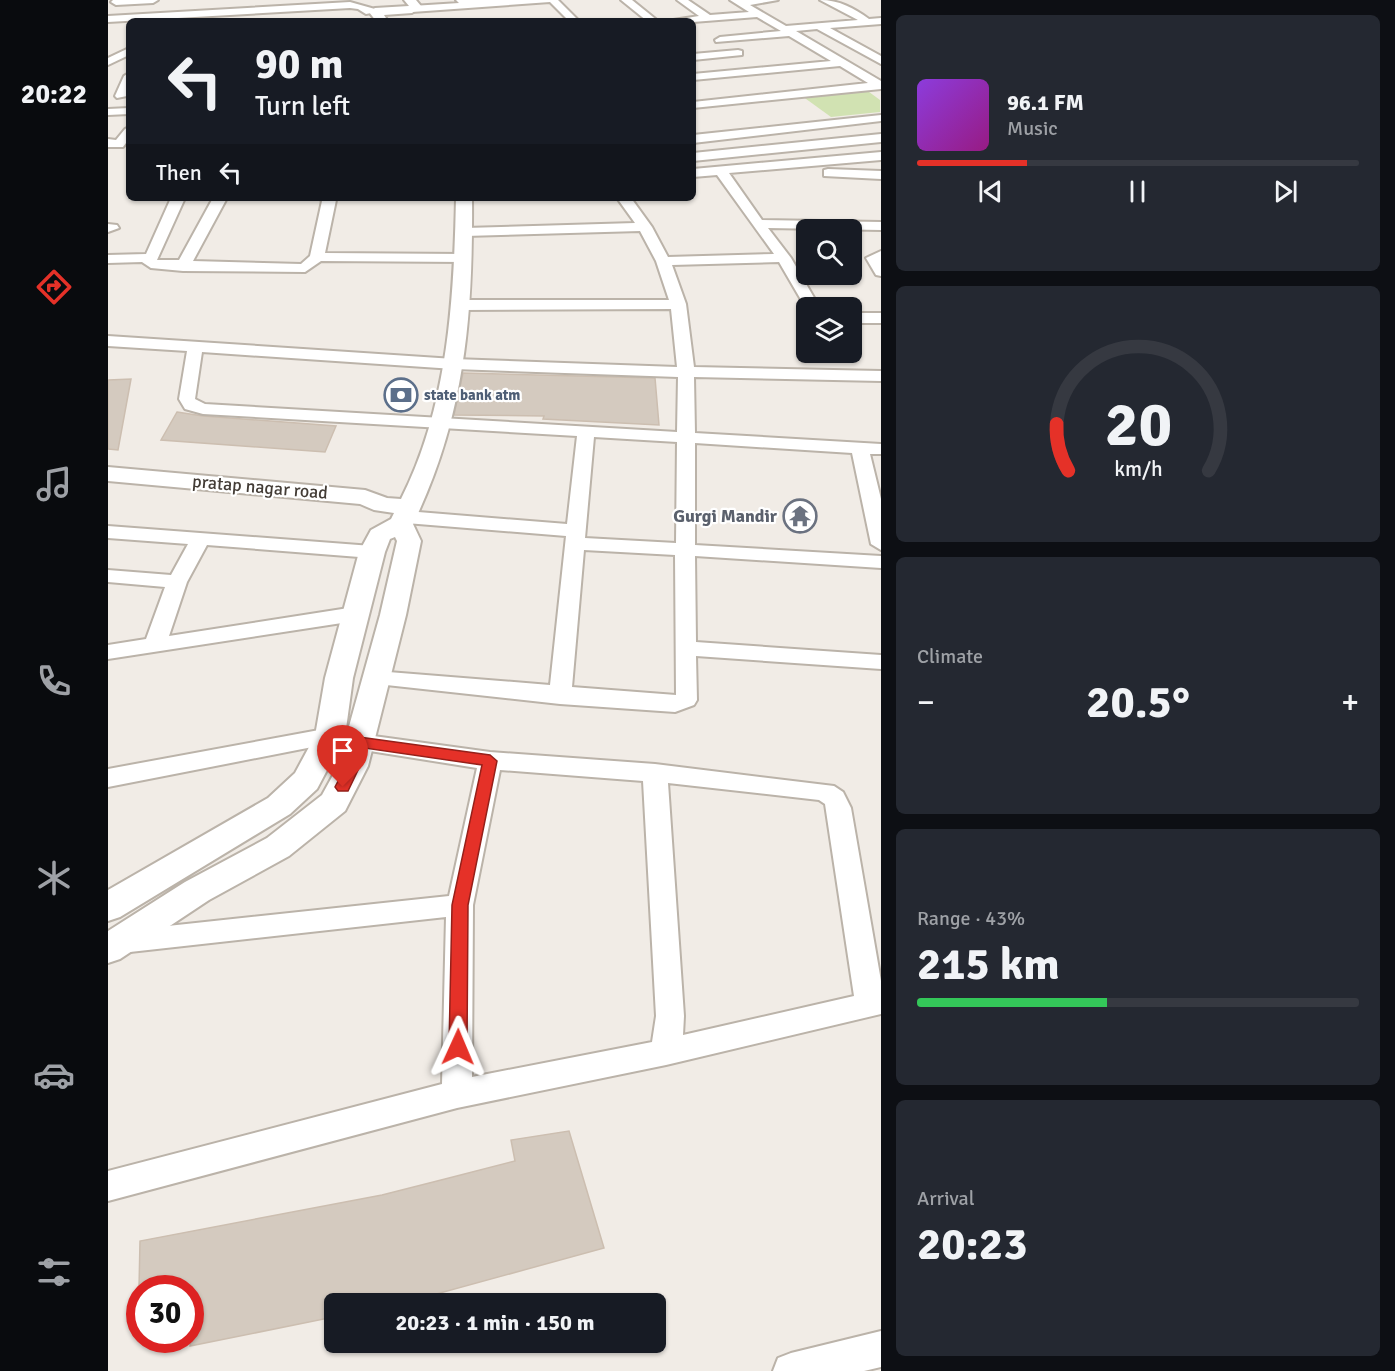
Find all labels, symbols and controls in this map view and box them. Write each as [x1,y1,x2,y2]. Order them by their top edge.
text: 90 m [255,39,344,90]
icon: left [156,42,234,120]
text: 20:22 [21,78,87,111]
text: 96.1 FM [1007,89,1084,116]
text: Turn left [255,90,350,123]
text: Music [1007,116,1058,141]
icon: left [214,156,247,189]
text: Then [156,159,202,186]
icon: previous [974,175,1007,208]
icon: pause [1121,175,1154,208]
icon: next [1269,175,1302,208]
map controls [796,219,862,363]
button: search [796,219,862,285]
icon: directions [33,266,75,308]
button: layers [796,297,862,363]
bank icon: state bank atm [383,377,419,413]
place label: state bank atm [424,386,521,404]
text: 20 [1104,386,1172,463]
text: km/h [1114,457,1162,483]
icon: music [33,463,75,505]
street label: pratap nagar road [191,470,329,504]
temple icon: Gurgi Mandir [782,498,818,534]
place label: Gurgi Mandir [673,505,778,527]
text: Climate [917,644,983,669]
icon: phone [33,660,75,702]
text: 20.5° [1086,675,1190,730]
text: − [917,682,935,723]
text: + [1341,682,1359,723]
pin [317,725,368,787]
icon: arrive [326,734,359,767]
icon: climate [33,857,75,899]
text: Range · 43% [917,906,1025,931]
text: 215 km [917,937,1060,992]
position arrow [426,1015,490,1079]
icon: car [33,1054,75,1096]
text: Arrival [917,1186,975,1211]
text: 20:23 [917,1217,1027,1272]
icon: filters [33,1251,75,1293]
speed limit sign: 30 [126,1275,204,1353]
text: 20:23 · 1 min · 150 m [395,1309,595,1336]

